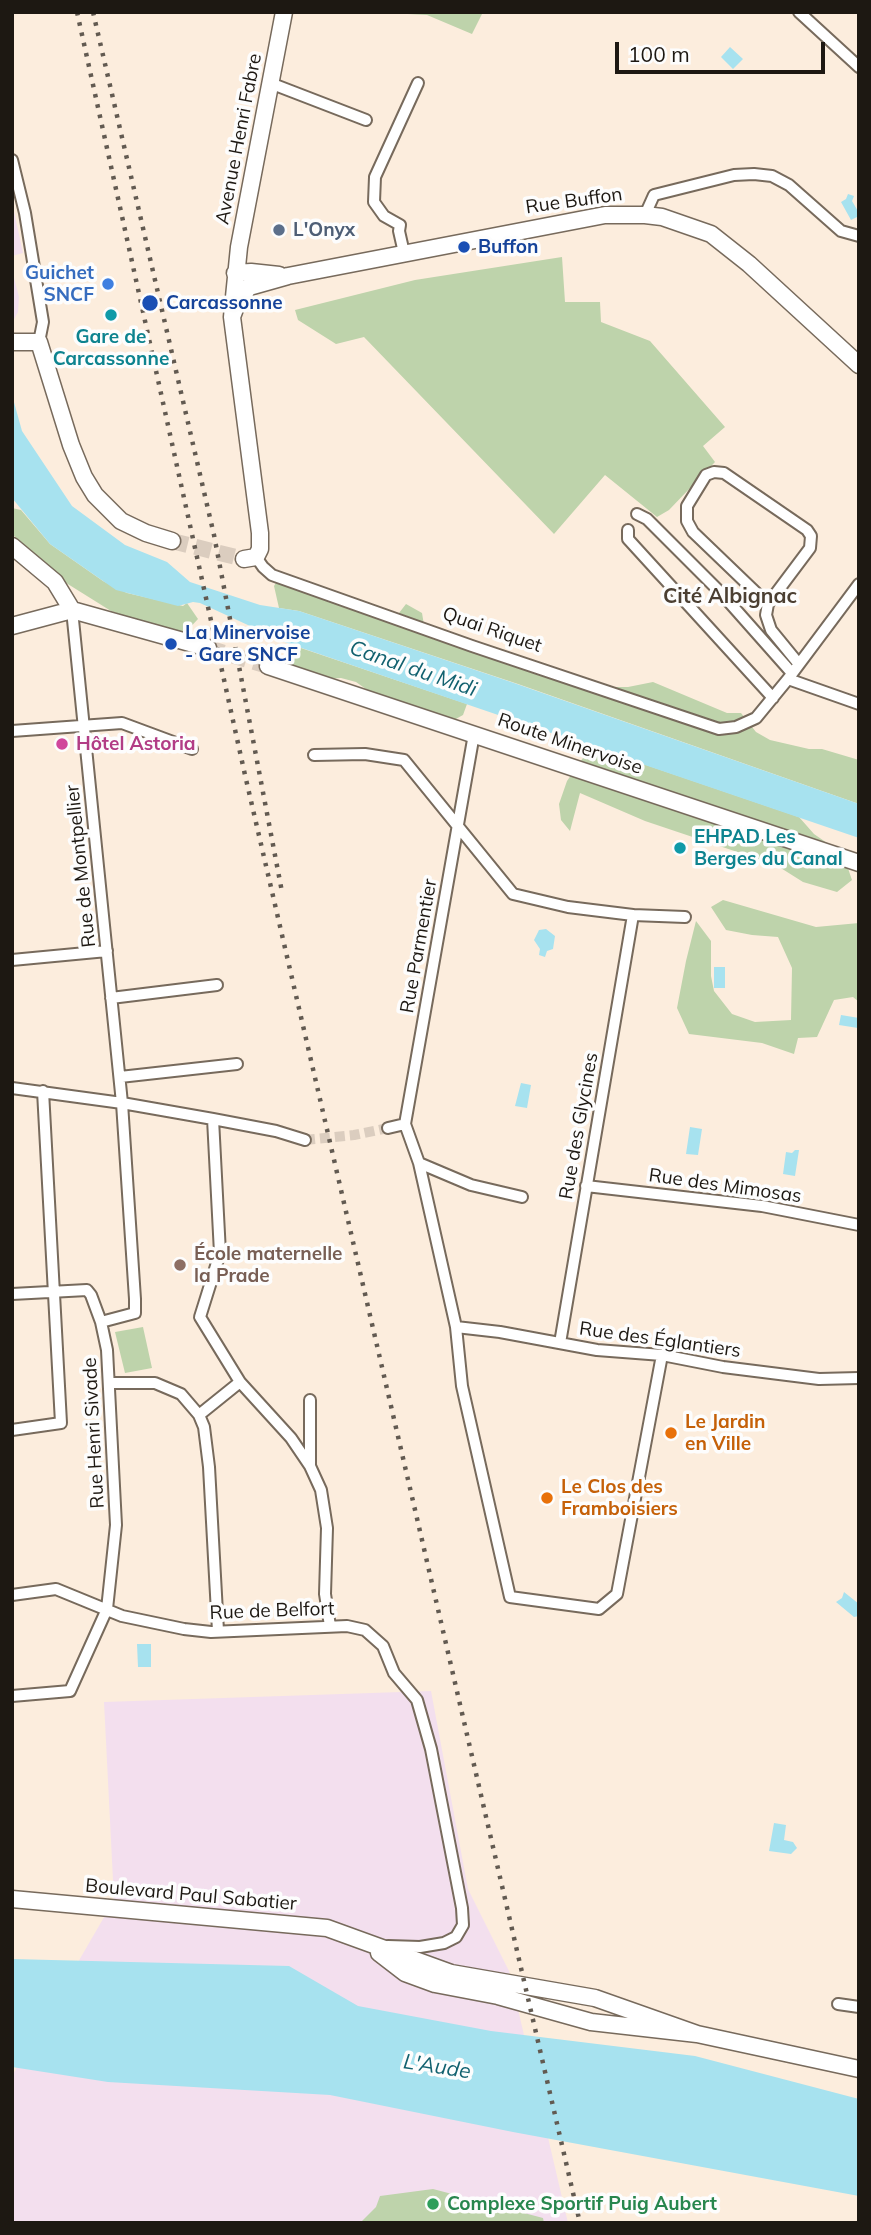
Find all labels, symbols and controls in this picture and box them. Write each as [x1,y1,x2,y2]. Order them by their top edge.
scale bar [619,28,829,72]
text: 100 m [628,41,690,67]
street label: Avenue Henri Fabre [211,52,267,226]
street label: Rue Buffon [524,183,624,219]
place label: L'Onyx [293,219,355,241]
marker: L'Onyx [271,222,287,238]
place label: Buffon [478,236,538,258]
marker: Buffon [456,239,472,255]
place label: Guichet SNCF [25,262,94,306]
marker: Guichet SNCF [100,276,116,292]
place label: Carcassonne [166,292,283,314]
marker: Carcassonne [140,293,160,313]
marker: Gare de Carcassonne [103,307,119,323]
place label: Gare de Carcassonne [53,326,169,370]
district label: Cité Albignac [663,584,797,610]
street label: Quai Riquet [439,602,545,658]
place label: La Minervoise - Gare SNCF [185,622,310,666]
water label: Canal du Midi [346,635,480,703]
marker: La Minervoise - Gare SNCF [163,636,179,652]
street label: Route Minervoise [495,709,645,779]
place label: Hôtel Astoria [76,733,196,755]
marker: Hôtel Astoria [54,736,70,752]
street label: Rue de Montpellier [61,783,101,949]
place label: EHPAD Les Berges du Canal [694,826,843,870]
marker: EHPAD Les Berges du Canal [672,840,688,856]
street label: Rue Parmentier [396,877,442,1015]
street label: Rue des Glycines [555,1051,603,1201]
street label: Rue des Mimosas [647,1164,803,1208]
place label: École maternelle la Prade [194,1243,343,1287]
marker: École maternelle la Prade [172,1257,188,1273]
street label: Rue des Églantiers [578,1317,742,1363]
street label: Rue Henri Sivade [79,1357,109,1509]
place label: Le Jardin en Ville [685,1411,765,1455]
marker: Le Jardin en Ville [663,1425,679,1441]
place label: Le Clos des Framboisiers [561,1476,678,1520]
marker: Le Clos des Framboisiers [539,1490,555,1506]
street label: Rue de Belfort [209,1597,335,1625]
street label: Boulevard Paul Sabatier [84,1874,298,1916]
water label: L'Aude [402,2049,472,2085]
place label: Complexe Sportif Puig Aubert [447,2193,717,2215]
marker: Complexe Sportif Puig Aubert [425,2196,441,2212]

